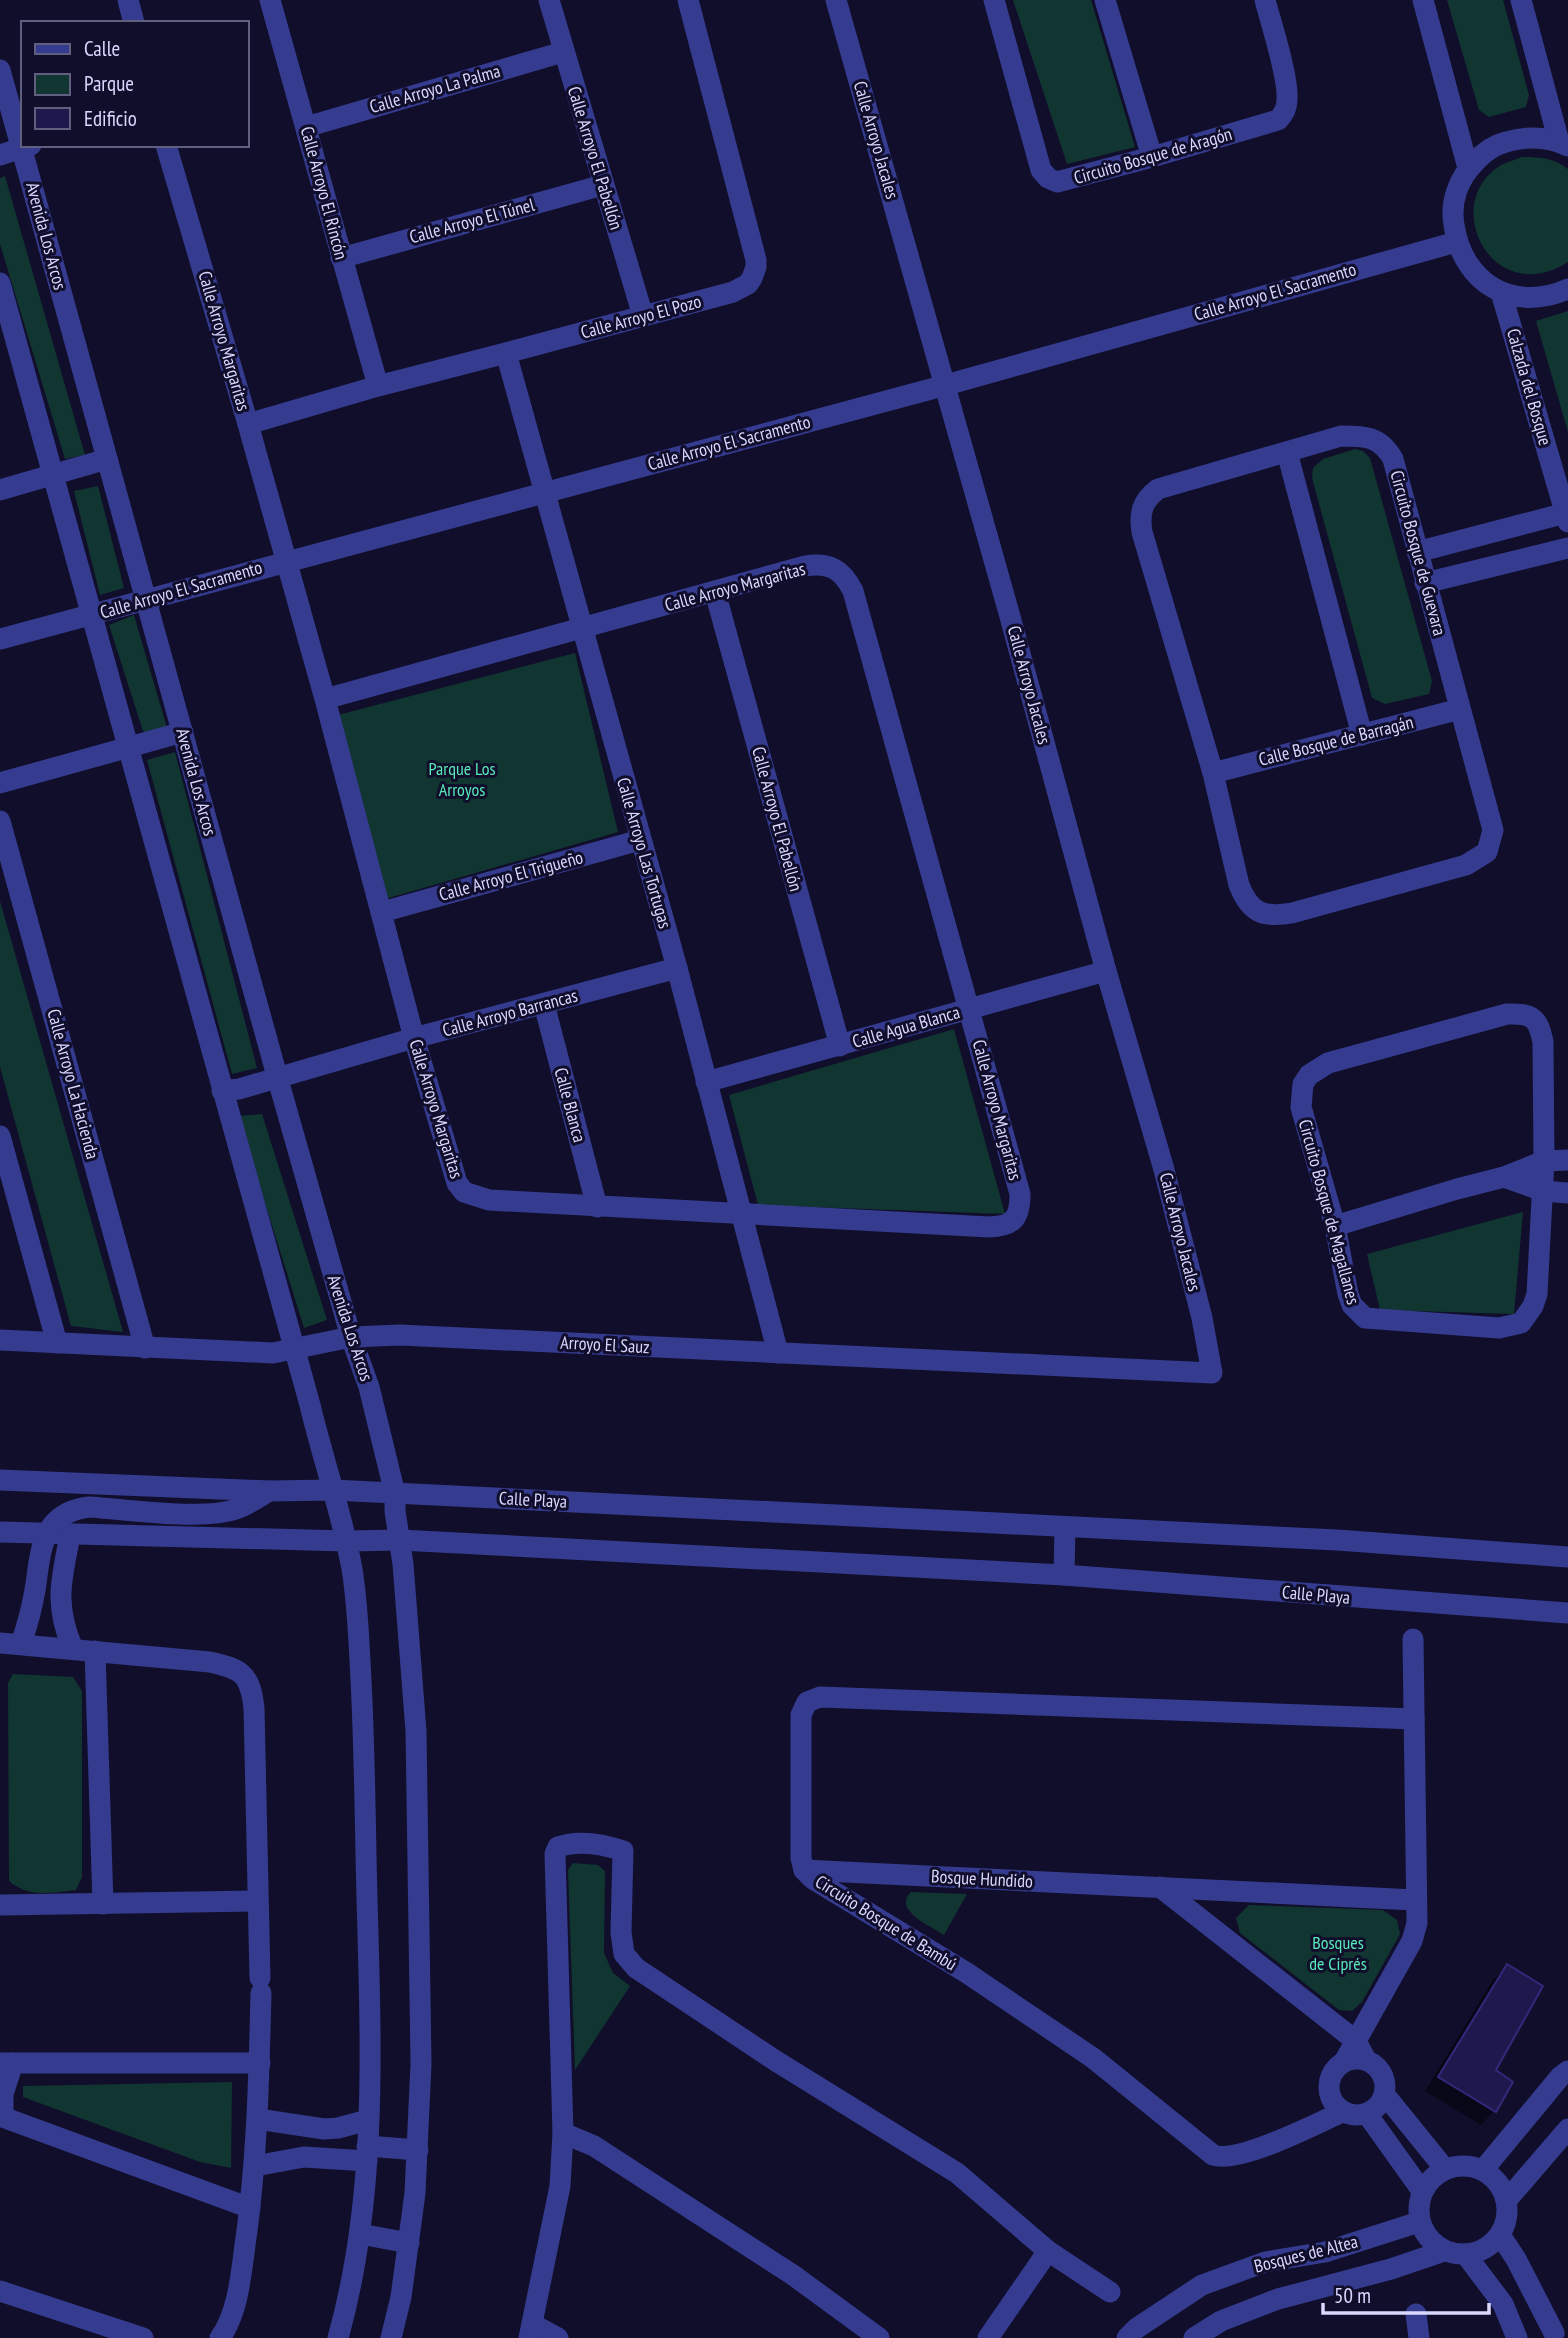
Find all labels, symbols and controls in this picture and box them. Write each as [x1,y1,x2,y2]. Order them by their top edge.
legend [21,21,248,147]
text: Calle [84,35,120,62]
street label: Calle Arroyo La Palma [367,59,503,118]
text: Parque [84,70,134,97]
street label: Calle Arroyo Jacales [849,78,904,201]
street label: Calle Arroyo El Pabellón [563,83,628,232]
text: Edificio [84,105,137,132]
street label: Circuito Bosque de Aragón [1071,122,1235,189]
street label: Calle Arroyo El Rincón [296,124,353,262]
street label: Avenida Los Arcos [21,180,72,292]
street label: Calle Arroyo El Túnel [407,193,538,248]
street label: Calle Arroyo El Sacramento [1191,257,1359,326]
street label: Calle Arroyo Margaritas [194,268,255,413]
street label: Calle Arroyo El Pozo [578,289,704,344]
street label: Calzada del Bosque [1502,326,1557,448]
street label: Calle Arroyo El Sacramento [645,410,813,475]
street label: Circuito Bosque de Guevara [1385,468,1452,638]
street label: Calle Arroyo El Sacramento [97,555,265,624]
street label: Calle Arroyo Margaritas [662,557,808,616]
street label: Calle Arroyo Jacales [1003,623,1056,747]
street label: Calle Bosque de Barragán [1256,710,1416,771]
street label: Avenida Los Arcos [171,726,222,838]
street label: Calle Arroyo El Pabellón [747,744,808,894]
park label: Parque Los Arroyos [428,757,496,801]
street label: Calle Arroyo Las Tortugas [612,775,677,931]
street label: Calle Arroyo El Trigueño [436,845,586,906]
street label: Calle Arroyo Barrancas [440,983,580,1042]
street label: Calle Agua Blanca [850,1000,962,1053]
street label: Calle Arroyo La Hacienda [42,1006,105,1161]
street label: Calle Arroyo Margaritas [404,1036,469,1181]
street label: Calle Arroyo Margaritas [968,1037,1027,1183]
street label: Calle Blanca [550,1065,591,1145]
street label: Circuito Bosque de Magallanes [1294,1117,1365,1307]
street label: Calle Arroyo Jacales [1155,1170,1206,1294]
street label: Avenida Los Arcos [322,1272,378,1384]
street label: Arroyo El Sauz [560,1331,650,1358]
street label: Calle Playa [498,1486,568,1513]
street label: Calle Playa [1281,1580,1351,1609]
street label: Bosque Hundido [931,1864,1034,1893]
street label: Circuito Bosque de Bambú [811,1870,961,1975]
park label: Bosques de Ciprés [1309,1931,1367,1975]
street label: Bosques de Altea [1252,2230,1360,2277]
scale bar [1323,2272,1489,2316]
text: 50 m [1334,2282,1371,2309]

